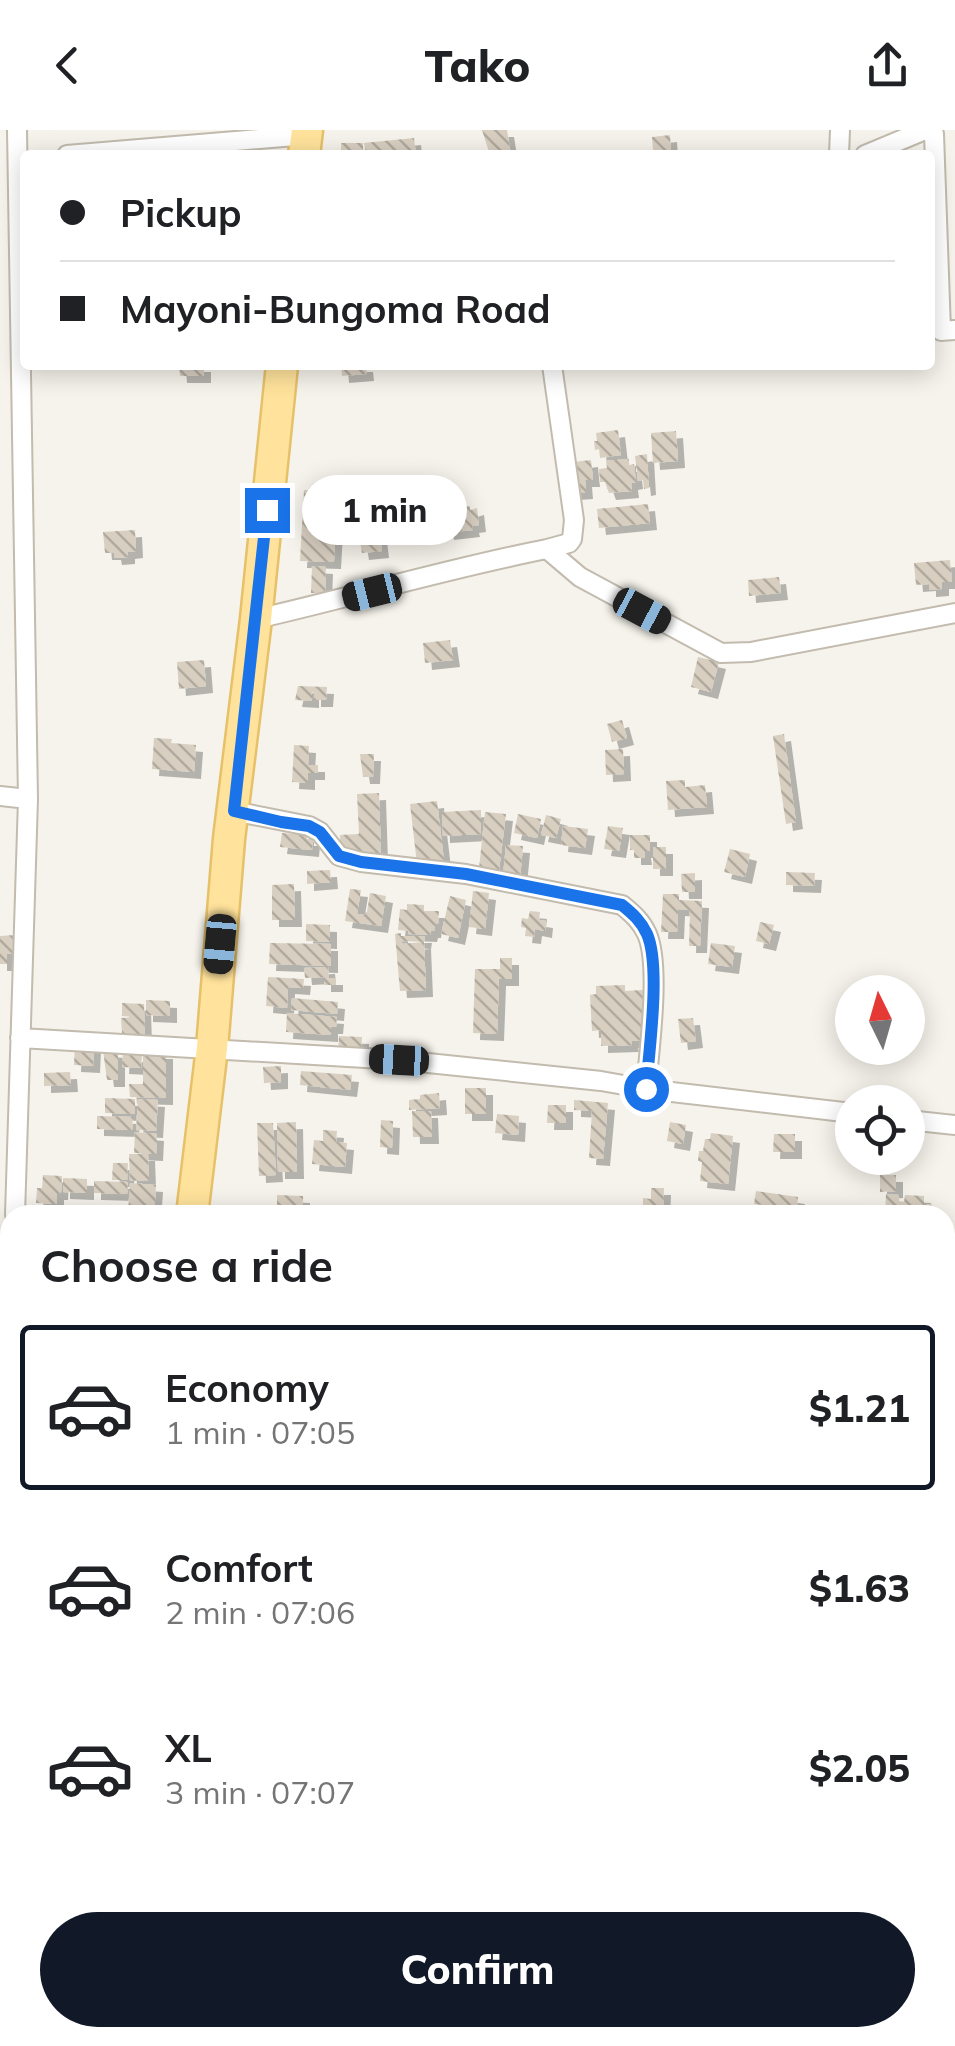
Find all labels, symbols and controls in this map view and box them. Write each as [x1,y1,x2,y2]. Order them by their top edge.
text: Tako [425,37,530,93]
icon: back [40,38,95,93]
icon: share [860,38,915,93]
text: Pickup [120,189,242,237]
text: Mayoni-Bungoma Road [120,285,551,333]
callout: 1 min [302,475,467,545]
route end [245,488,290,533]
text: 1 min [342,490,427,530]
car [339,570,405,614]
car [608,584,676,638]
car [202,913,238,975]
north arrow [835,975,925,1065]
map controls [835,975,925,1175]
car [368,1043,430,1077]
route start [624,1067,669,1112]
button: locate [835,1085,925,1175]
text: Choose a ride [40,1237,333,1293]
icon: car [45,1363,135,1453]
text: Economy [165,1364,329,1412]
text: $1.21 [809,1384,910,1432]
text: 1 min · 07:05 [165,1412,355,1452]
icon: car [45,1543,135,1633]
text: Comfort [165,1544,313,1592]
text: $1.63 [809,1564,910,1612]
text: 2 min · 07:06 [165,1592,355,1632]
icon: car [45,1723,135,1813]
text: XL [165,1724,212,1772]
text: $2.05 [809,1744,910,1792]
text: 3 min · 07:07 [165,1772,355,1812]
button: Confirm [40,1912,915,2027]

